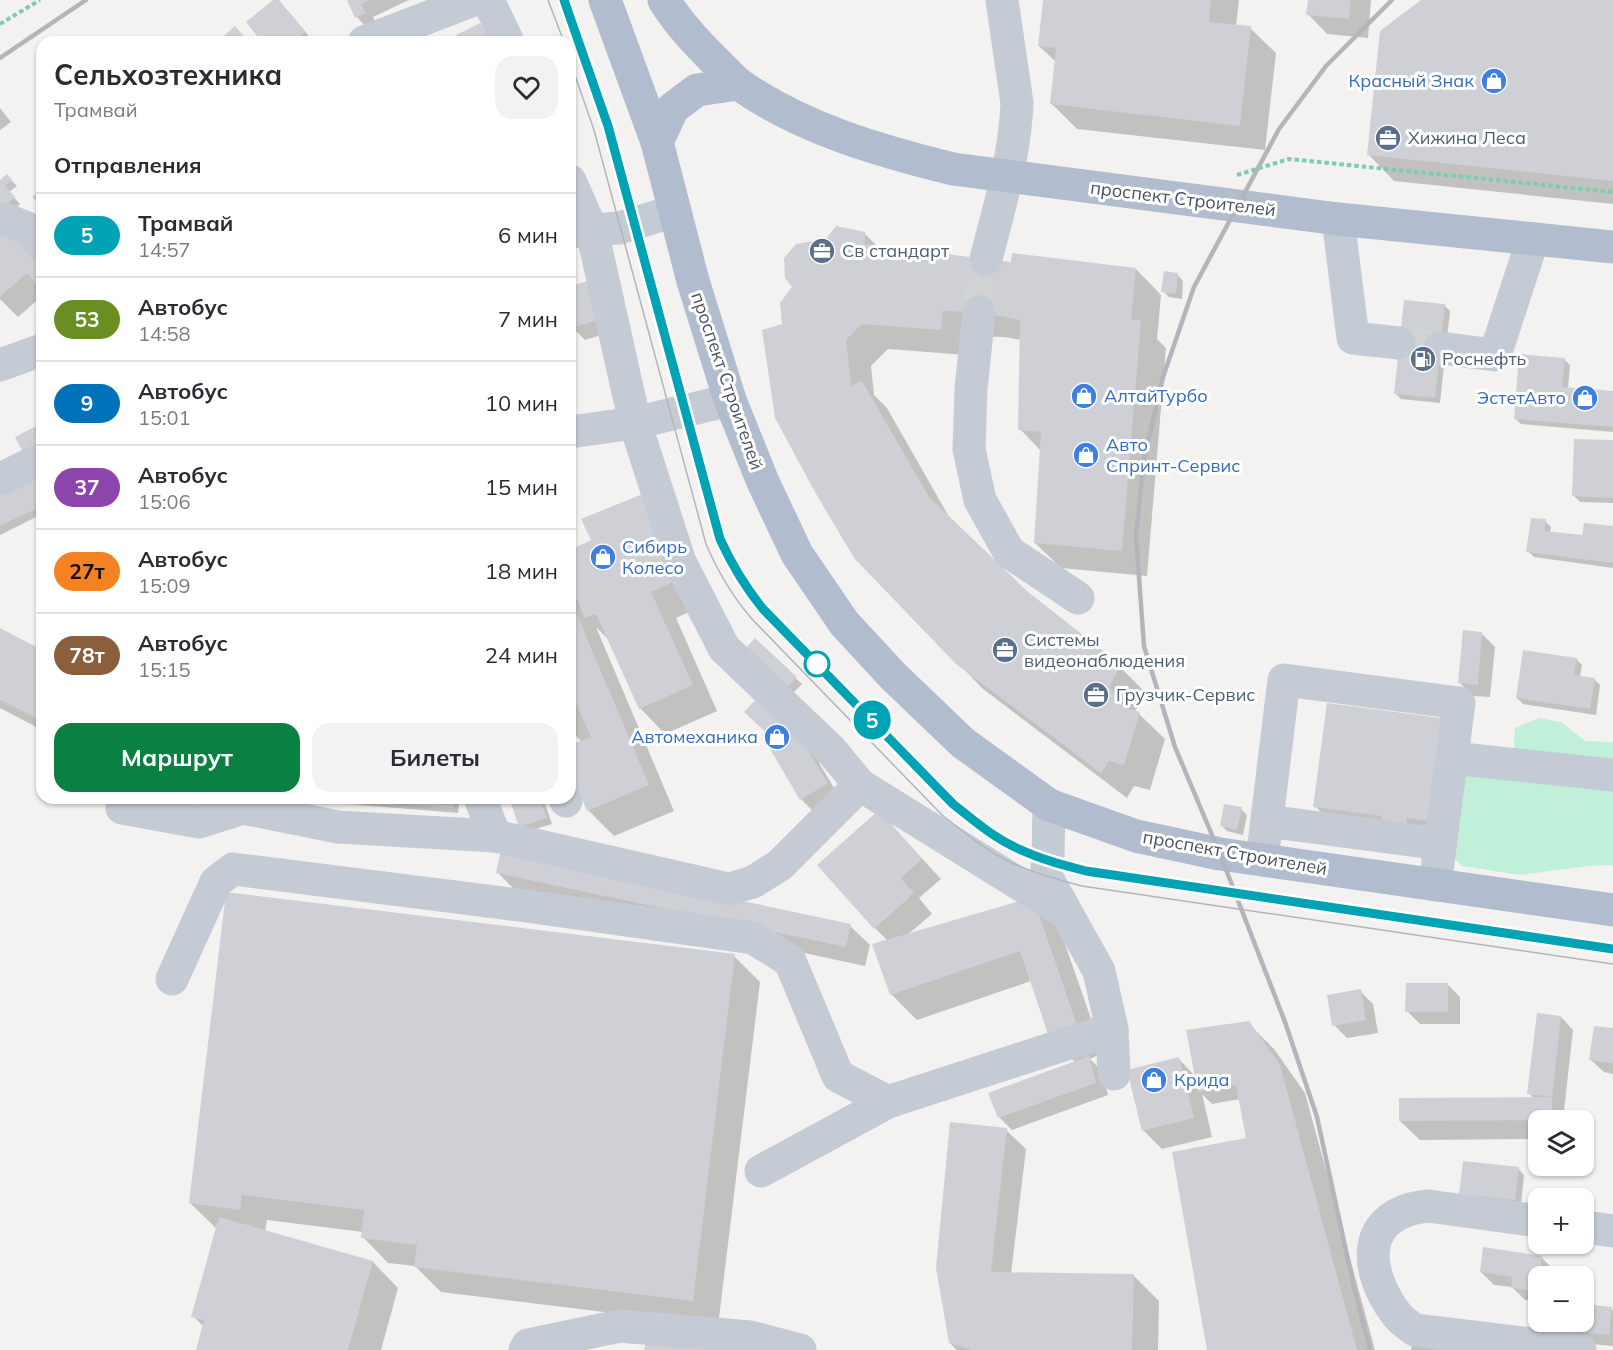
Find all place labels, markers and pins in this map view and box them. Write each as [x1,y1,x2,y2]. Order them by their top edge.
shop icon: Красный Знак [1479,66,1509,96]
place label: Красный Знак [1348,69,1474,92]
office icon: Хижина Леса [1373,123,1403,153]
place label: Хижина Леса [1408,126,1526,149]
office icon: Св стандарт [807,236,837,266]
place label: Св стандарт [842,239,950,262]
fuel station icon: Роснефть [1408,344,1438,374]
place label: Роснефть [1442,347,1527,370]
shop icon: АлтайТурбо [1069,381,1099,411]
shop icon: ЭстетАвто [1570,383,1600,413]
place label: АлтайТурбо [1104,384,1208,407]
place label: ЭстетАвто [1477,386,1566,409]
place label: Авто Спринт-Сервис [1106,433,1240,477]
shop icon: Авто Спринт-Сервис [1071,440,1101,470]
place label: Сибирь Колесо [622,535,687,579]
shop icon: Сибирь Колесо [588,542,618,572]
place label: Системы видеонаблюдения [1024,628,1185,672]
office icon: Системы видеонаблюдения [990,635,1020,665]
unlabelled marker [804,651,830,677]
office icon: Грузчик-Сервис [1081,680,1111,710]
place label: Грузчик-Сервис [1116,683,1255,706]
shop icon: Автомеханика [762,722,792,752]
place label: Автомеханика [631,725,758,748]
shop icon: Крида [1139,1065,1169,1095]
place label: Крида [1174,1068,1229,1091]

